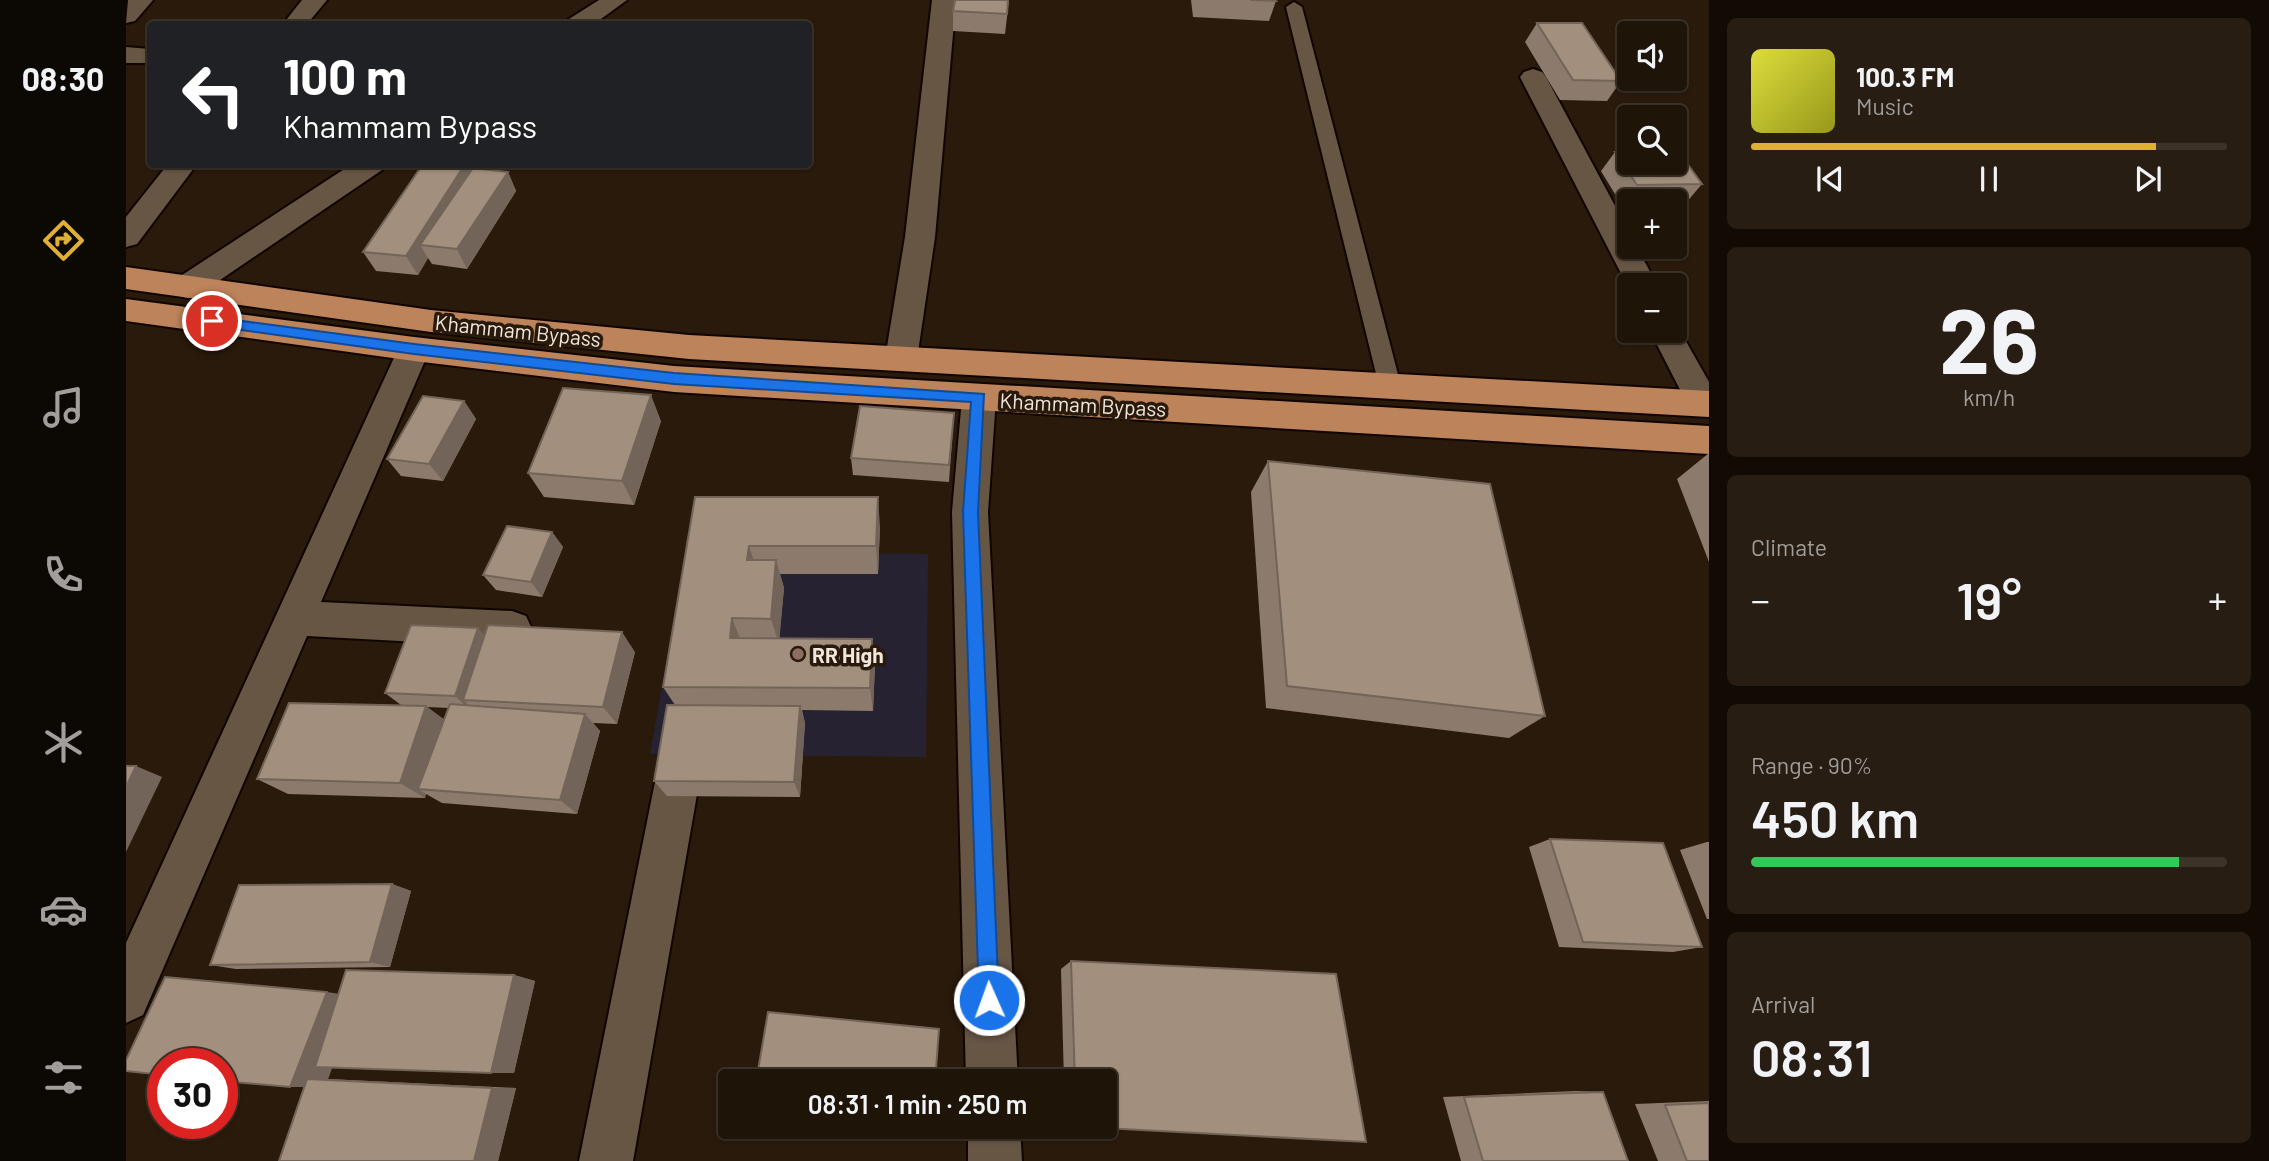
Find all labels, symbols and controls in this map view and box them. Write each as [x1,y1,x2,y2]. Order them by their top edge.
map controls [1617,21,1687,343]
button: sound [1617,21,1687,91]
text: 100 m [283,46,407,105]
icon: left [168,49,259,140]
text: 08:30 [22,59,104,97]
text: 100.3 FM [1856,61,1954,92]
text: Music [1856,92,1914,120]
button: search [1617,105,1687,175]
text: Khammam Bypass [283,106,537,144]
icon: previous [1811,160,1849,198]
icon: pause [1970,160,2008,198]
icon: next [2129,160,2167,198]
button: + [1617,189,1687,259]
icon: directions [39,216,88,265]
button: − [1617,273,1687,343]
text: 26 [1939,283,2039,392]
pin [182,291,242,351]
icon: arrive [193,302,231,340]
street label: Khammam Bypass [434,309,602,351]
icon: music [39,383,88,432]
text: km/h [1963,383,2015,411]
street label: Khammam Bypass [999,387,1167,421]
text: Climate [1751,533,1827,561]
icon: phone [39,550,88,599]
text: 19° [1956,568,2022,630]
text: − [1751,576,1770,622]
text: + [2208,576,2227,622]
place label: RR High [812,642,884,667]
marker: RR High [790,646,806,662]
icon: climate [39,718,88,767]
text: Range · 90% [1751,751,1872,779]
text: 450 km [1751,786,1919,848]
icon: car [39,885,88,934]
position arrow [952,963,1026,1037]
text: Arrival [1751,990,1815,1018]
text: 08:31 [1751,1025,1872,1087]
speed limit sign: 30 [147,1048,238,1139]
icon: filters [39,1053,88,1102]
text: 08:31 · 1 min · 250 m [808,1088,1027,1119]

